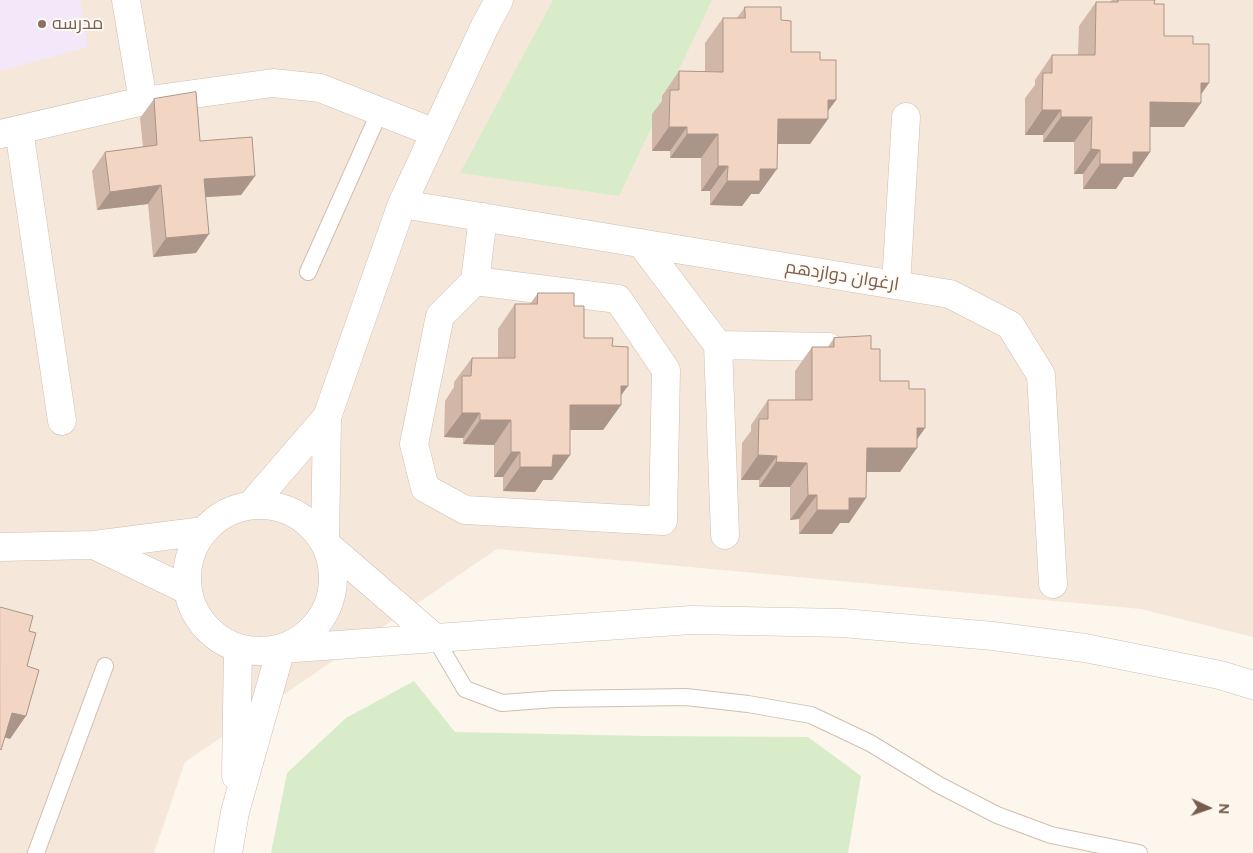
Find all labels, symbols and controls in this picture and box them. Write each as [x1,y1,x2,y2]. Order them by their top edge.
place label: مدرسه [52,13,103,35]
marker: مدرسه [36,18,48,30]
street label: ارغوان دوازدهم [784,256,900,296]
north arrow [1183,783,1233,833]
text: N [1215,803,1232,815]

